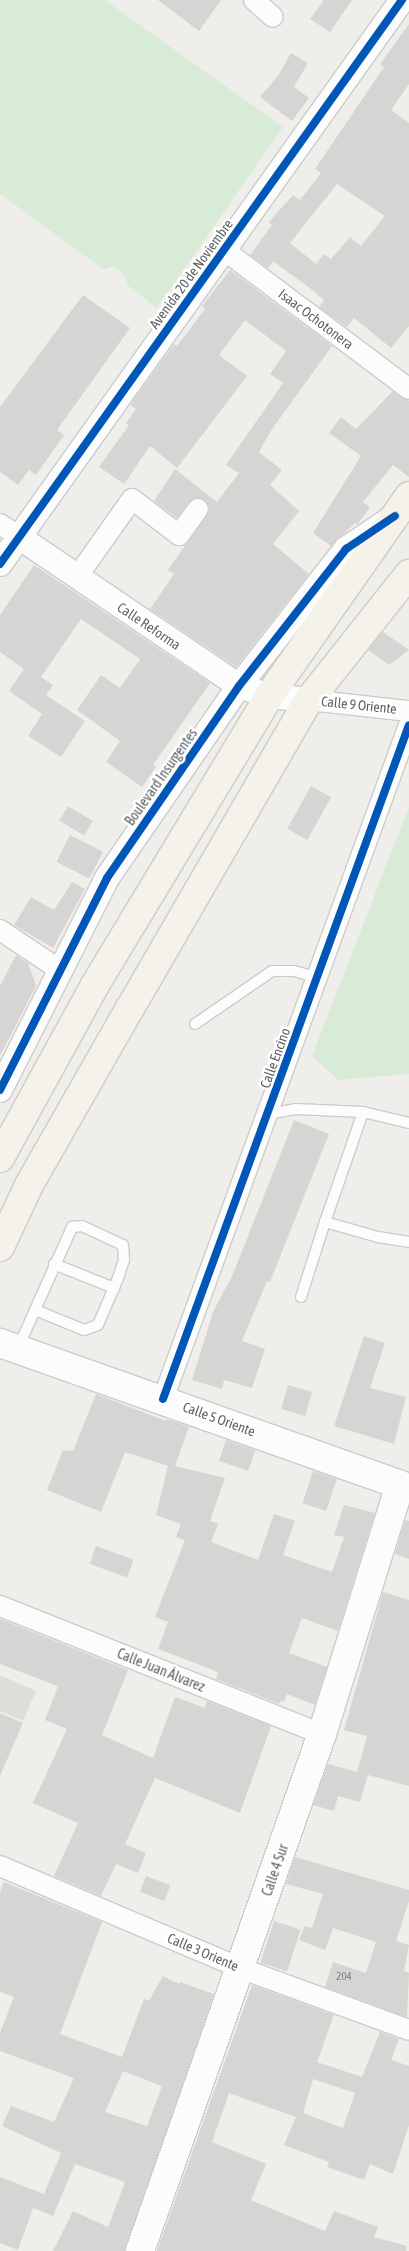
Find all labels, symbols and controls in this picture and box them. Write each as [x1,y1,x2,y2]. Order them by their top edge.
street label: Avenida 20 de Noviembre [146,216,236,332]
street label: Isaac Ochotonera [275,285,357,353]
street label: Calle Reforma [114,599,184,653]
street label: Calle 9 Oriente [320,693,398,717]
street label: Boulevard Insurgentes [121,725,201,829]
street label: Calle Encino [256,1026,294,1090]
street label: Calle 5 Oriente [181,1398,257,1440]
street label: Calle Juan Álvarez [115,1645,207,1695]
street label: Calle 4 Sur [258,1842,292,1898]
street label: Calle 3 Oriente [165,1929,241,1975]
house number: 204 [336,1969,352,1983]

